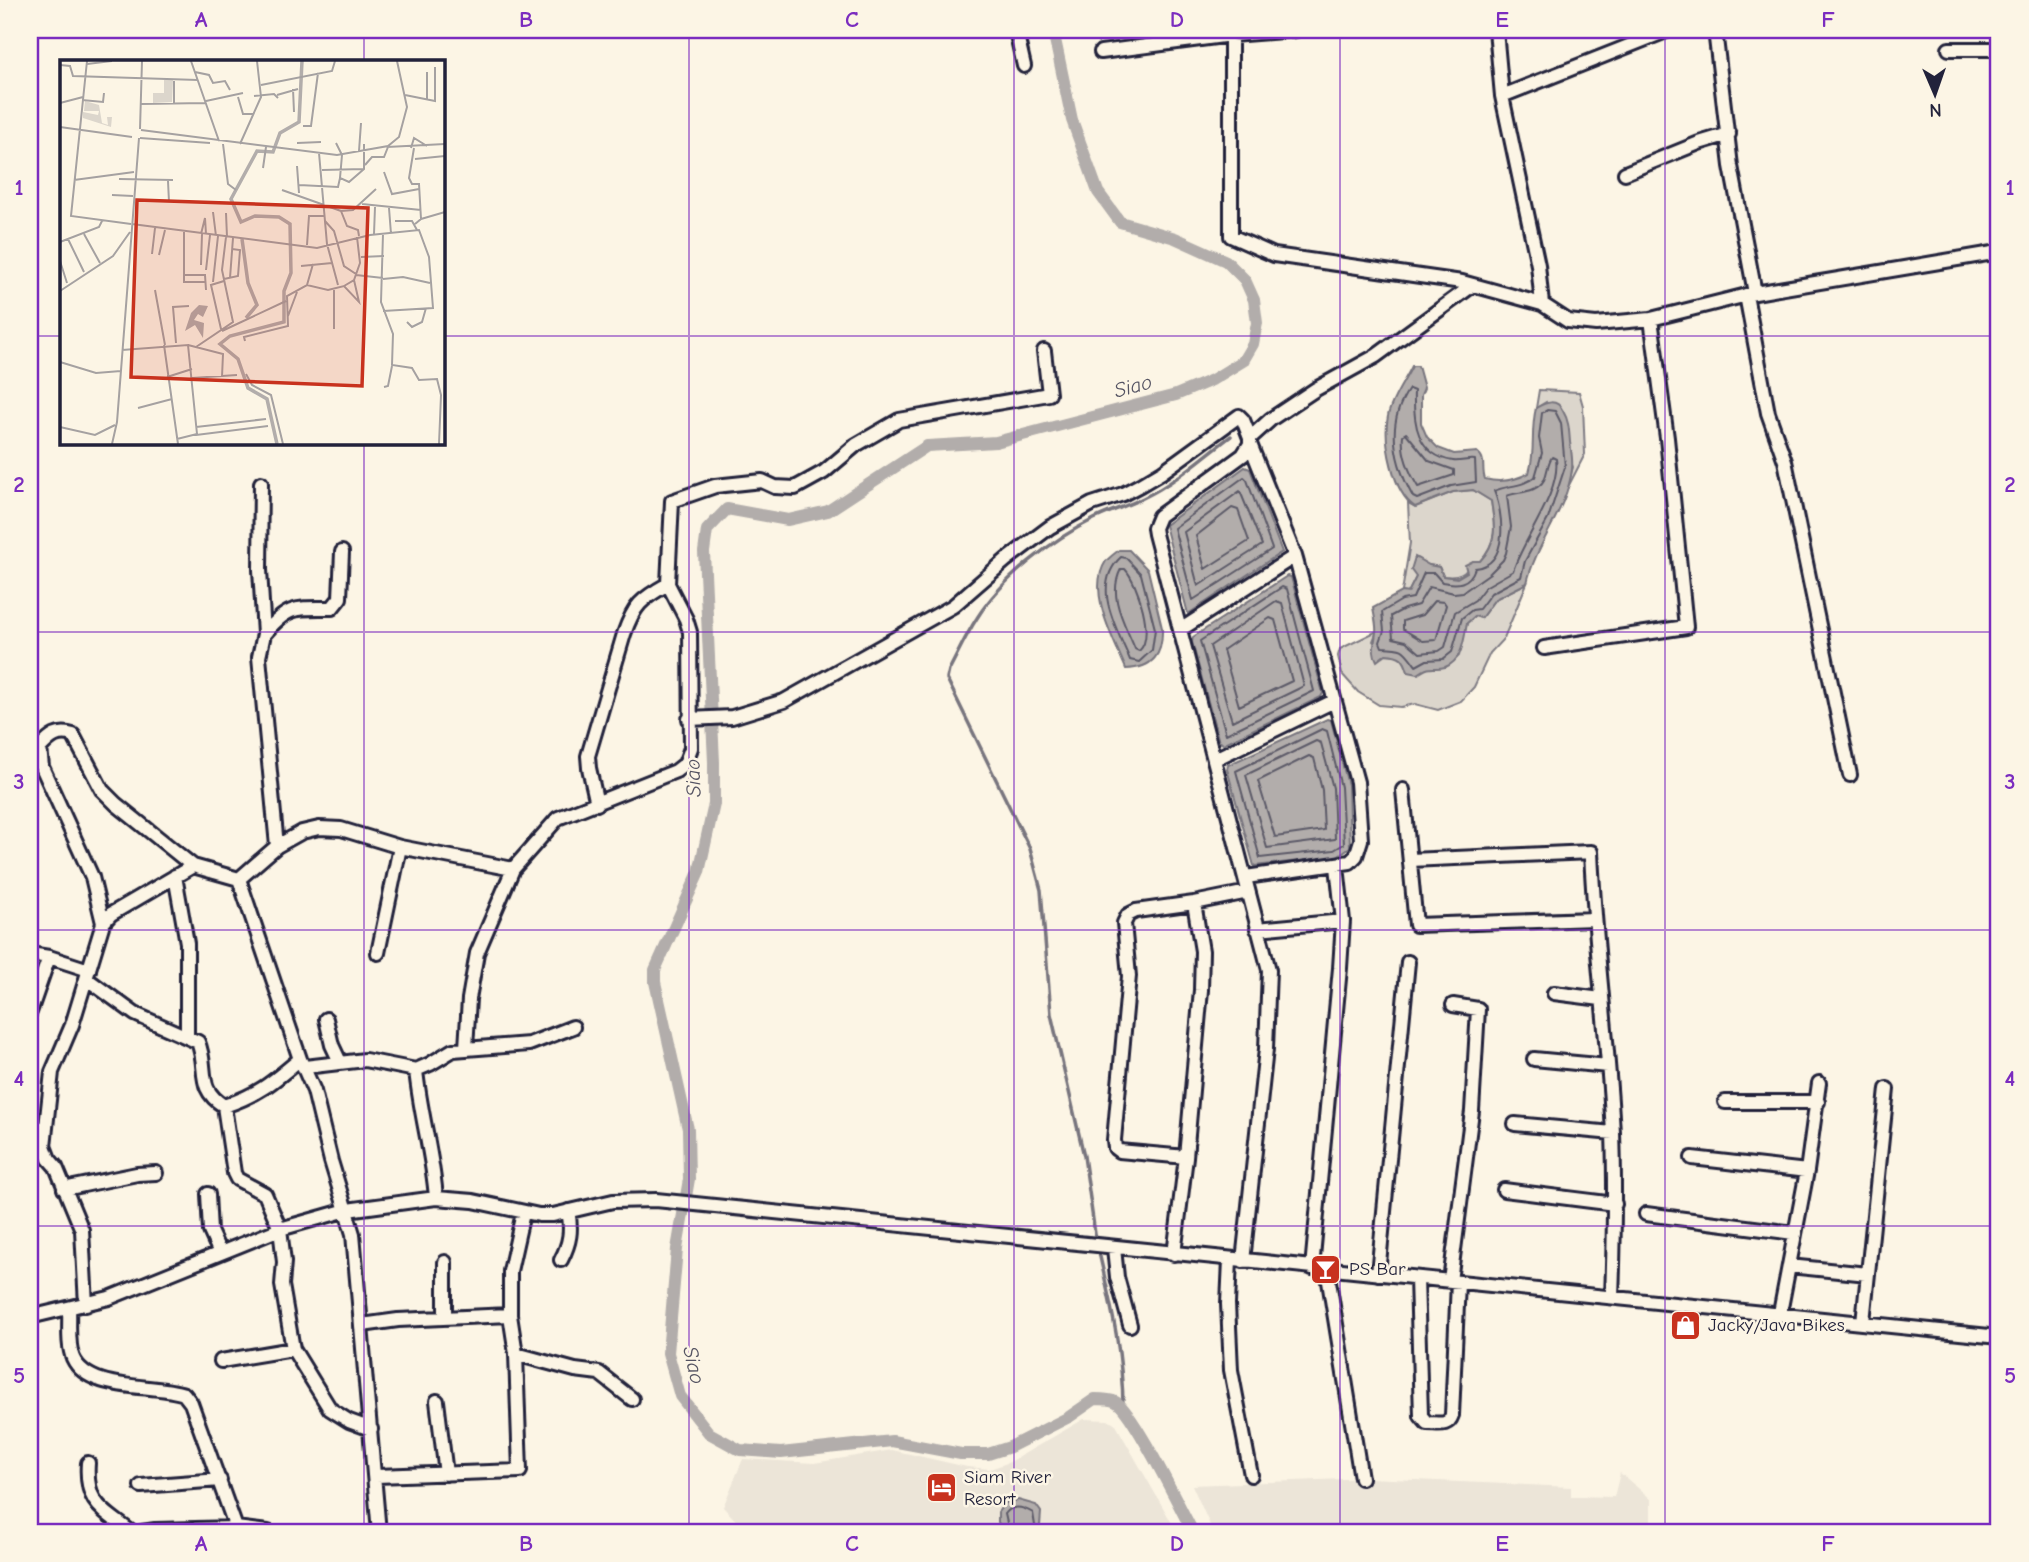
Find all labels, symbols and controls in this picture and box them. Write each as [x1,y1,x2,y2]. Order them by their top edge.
text: A [195,6,208,33]
text: B [519,6,533,33]
text: C [845,6,859,33]
text: D [1170,6,1184,33]
text: E [1495,6,1509,33]
text: F [1821,6,1835,33]
inset map [60,60,444,444]
north arrow [1899,60,1969,130]
text: N [1929,99,1942,121]
text: 1 [14,174,24,201]
text: 1 [2005,174,2015,201]
water label: Siao [1111,369,1155,403]
text: 2 [13,471,25,498]
text: 2 [2004,471,2016,498]
water label: Siao [680,758,706,798]
text: 3 [13,768,25,795]
text: 3 [2004,768,2016,795]
text: 4 [14,1065,25,1092]
text: 4 [2005,1065,2016,1092]
bar icon: PS Bar [1309,1252,1343,1286]
place label: PS Bar [1349,1258,1406,1280]
shop icon: Jacky/Java Bikes [1668,1308,1702,1342]
place label: Jacky/Java Bikes [1708,1314,1845,1336]
water label: Siao [678,1344,710,1386]
text: 5 [13,1362,25,1389]
text: 5 [2004,1362,2016,1389]
place label: Siam River Resort [964,1466,1051,1510]
hotel icon: Siam River Resort [924,1471,958,1505]
text: A [195,1530,208,1557]
text: B [519,1530,533,1557]
text: C [845,1530,859,1557]
text: D [1170,1530,1184,1557]
text: E [1495,1530,1509,1557]
text: F [1821,1530,1835,1557]

